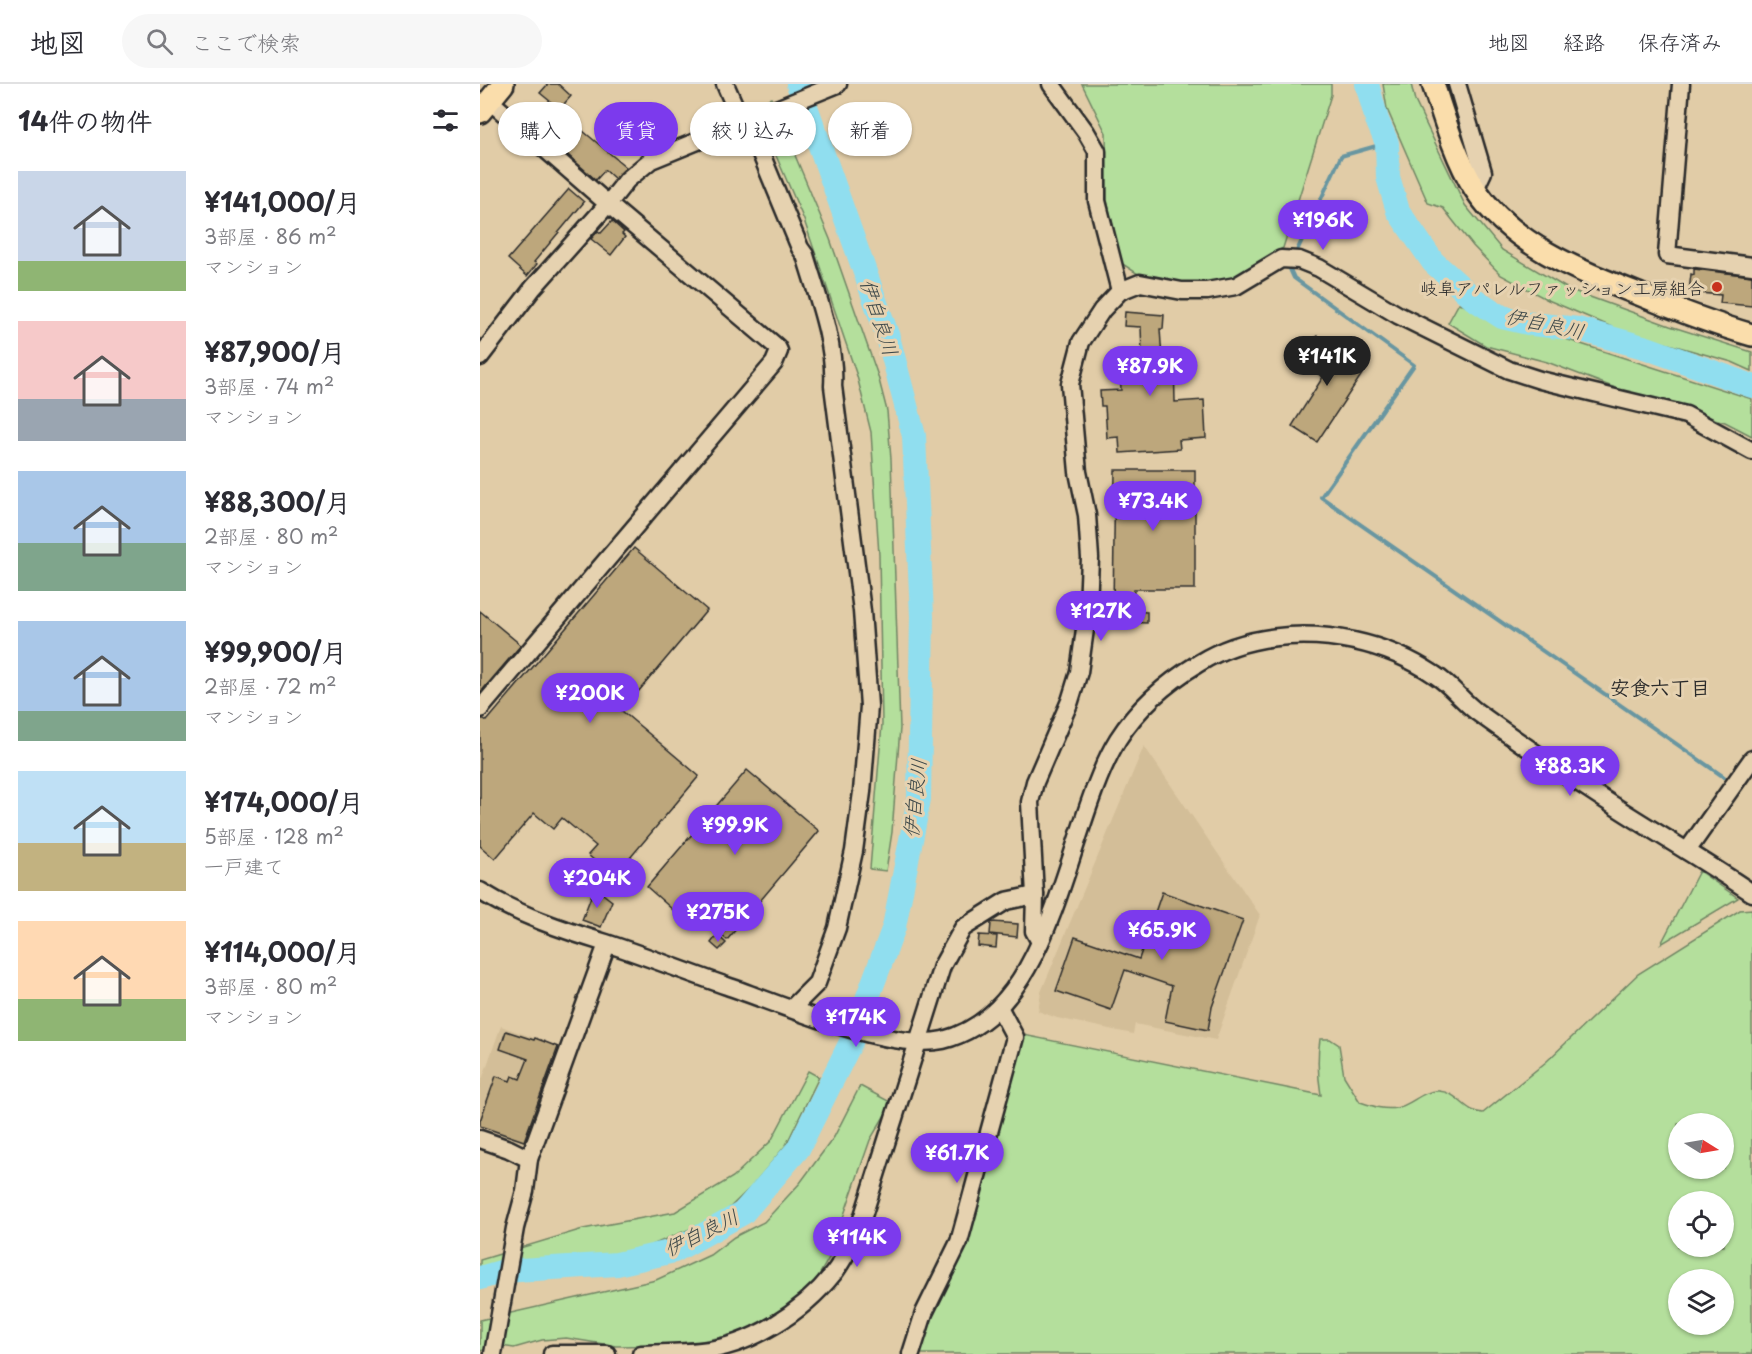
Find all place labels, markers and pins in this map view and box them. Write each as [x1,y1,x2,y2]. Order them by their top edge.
pin: ¥196K [1281,200,1365,251]
place label: 岐阜アパレルファッション工房組合 [1420,274,1705,301]
marker: 岐阜アパレルファッション工房組合 [1710,280,1724,294]
pin: ¥141K [1285,336,1369,387]
pin: ¥87.9K [1101,346,1199,397]
pin: ¥73.4K [1104,481,1202,532]
pin: ¥127K [1059,591,1143,642]
pin: ¥200K [548,673,632,724]
pin: ¥88.3K [1521,746,1619,797]
pin: ¥99.9K [686,805,784,856]
pin: ¥204K [555,858,639,909]
pin: ¥275K [676,892,760,943]
pin: ¥65.9K [1113,910,1211,961]
pin: ¥174K [814,997,898,1048]
pin: ¥61.7K [908,1133,1006,1184]
pin: ¥114K [815,1217,899,1268]

